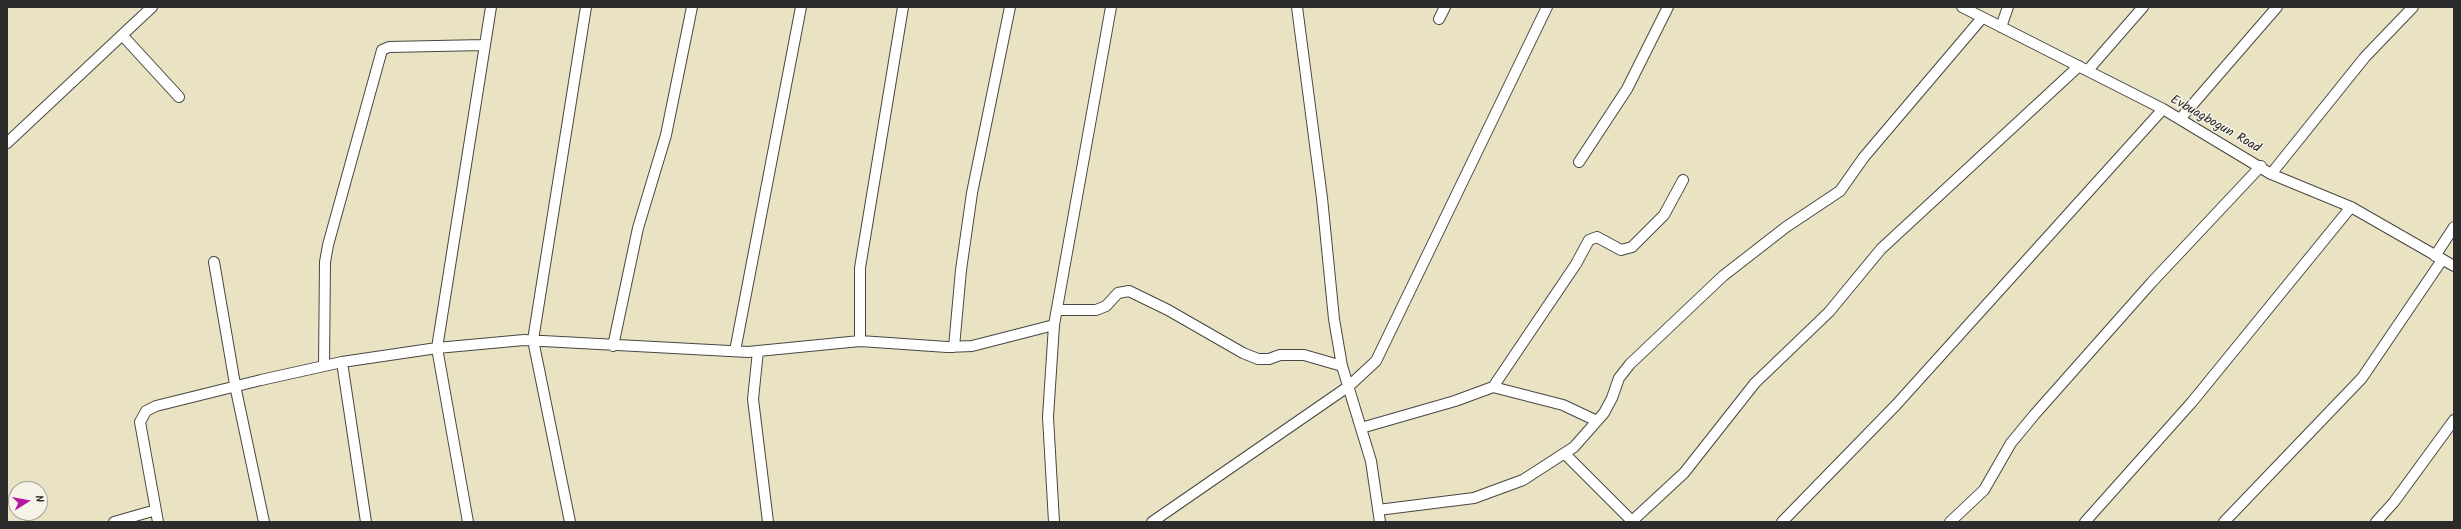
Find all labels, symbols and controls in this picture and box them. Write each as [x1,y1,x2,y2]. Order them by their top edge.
street label: Evbuagbogun Road [2167,93,2263,157]
north arrow [8,481,48,521]
text: N [29,494,48,504]

